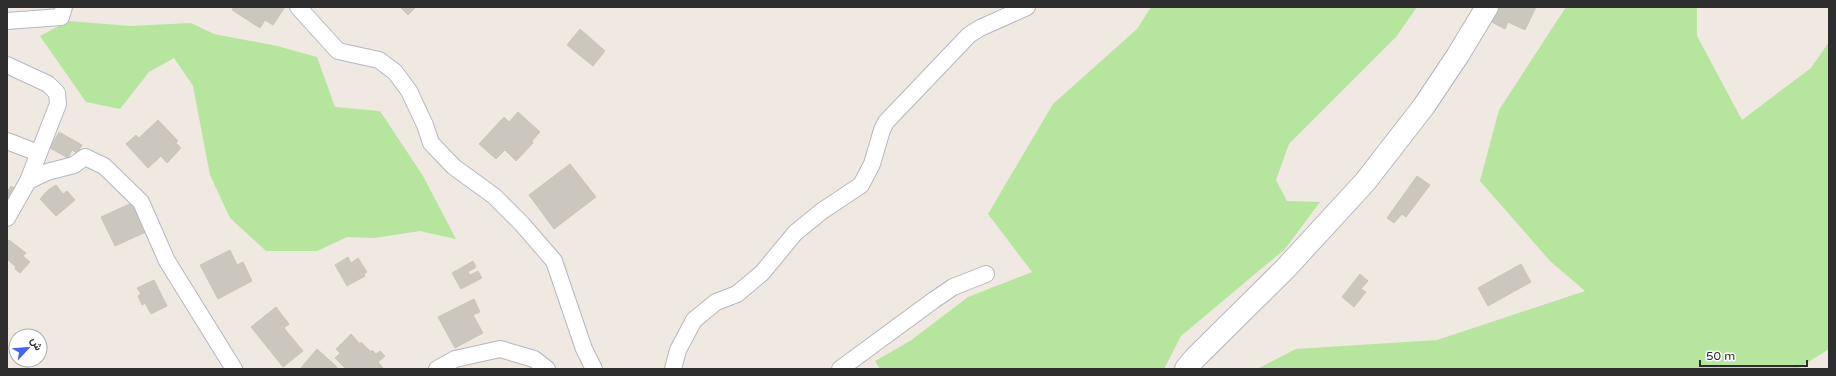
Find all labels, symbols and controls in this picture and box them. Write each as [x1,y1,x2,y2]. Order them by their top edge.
north arrow [8,328,48,368]
text: ش [28,335,45,353]
scale bar [1700,342,1807,368]
text: 50 m [1706,349,1735,363]

